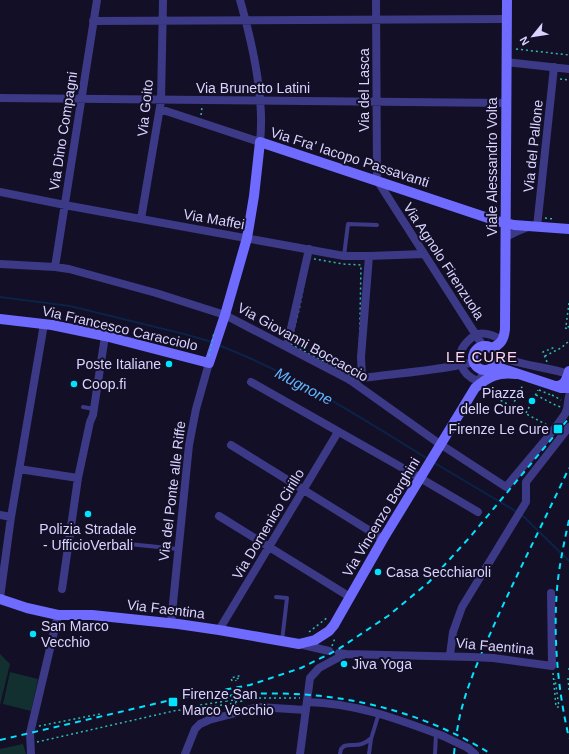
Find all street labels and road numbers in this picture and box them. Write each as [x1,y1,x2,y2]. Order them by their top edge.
street label: Via del Lasca [356,48,372,132]
street label: Via Dino Compagni [46,70,80,192]
street label: Via Goito [134,78,156,137]
street label: Via Brunetto Latini [196,80,310,96]
street label: Viale Alessandro Volta [484,97,500,237]
street label: Via del Pallone [520,99,546,193]
street label: Via Fra' Iacopo Passavanti [269,124,431,190]
street label: Via Agnolo Firenzuola [400,200,488,323]
street label: Via Maffei [182,206,246,232]
street label: Via Giovanni Boccaccio [235,299,371,385]
street label: Via Francesco Caracciolo [41,302,200,354]
street label: Via del Ponte alle Riffe [155,420,189,562]
street label: Via Vincenzo Borghini [339,454,423,580]
street label: Via Domenico Cirillo [229,466,307,582]
street label: Via Faentina [126,596,206,622]
street label: Via Faentina [455,635,535,657]

